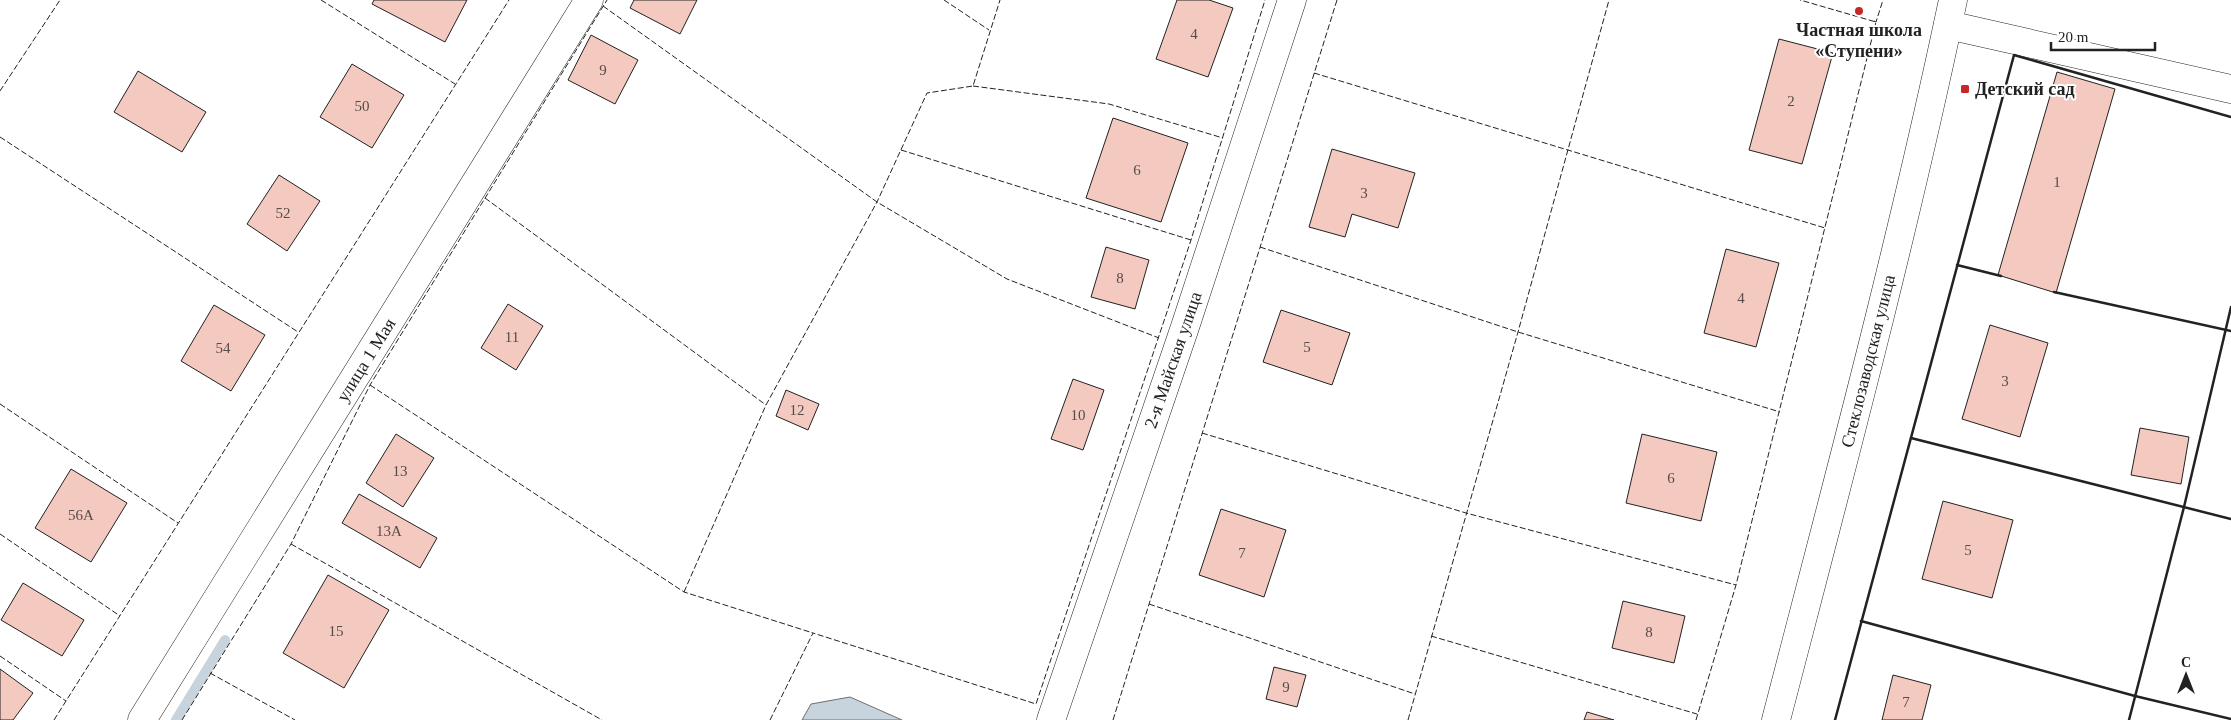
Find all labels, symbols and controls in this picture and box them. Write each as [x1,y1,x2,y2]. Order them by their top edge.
marker: Частная школа «Ступени» [1853,5,1865,17]
place label: Частная школа «Ступени» [1796,20,1922,61]
scale bar [2051,20,2155,52]
house number: 4 [1190,26,1198,42]
text: 20 m [2058,29,2089,45]
house number: 9 [599,62,607,78]
place label: Детский сад [1975,79,2075,99]
marker: Детский сад [1959,83,1971,95]
house number: 2 [1787,93,1795,109]
house number: 50 [355,98,370,114]
house number: 6 [1133,162,1141,178]
house number: 1 [2053,174,2061,190]
house number: 3 [1360,185,1368,201]
house number: 52 [276,205,291,221]
house number: 8 [1116,270,1124,286]
street label: Стеклозаводская улица [1837,273,1899,449]
street label: 2-я Майская улица [1140,289,1206,431]
house number: 4 [1737,290,1745,306]
street label: улица 1 Мая [332,315,400,405]
house number: 11 [505,329,519,345]
house number: 5 [1303,339,1311,355]
house number: 54 [216,340,231,356]
house number: 3 [2001,373,2009,389]
house number: 12 [790,402,805,418]
house number: 10 [1071,407,1086,423]
house number: 13 [393,463,408,479]
house number: 6 [1667,470,1675,486]
house number: 56А [68,507,94,523]
house number: 13А [376,523,402,539]
house number: 5 [1964,542,1972,558]
house number: 7 [1238,545,1246,561]
house number: 15 [329,623,344,639]
house number: 8 [1645,624,1653,640]
north arrow [2161,650,2211,700]
text: С [2181,655,2191,670]
house number: 9 [1282,679,1290,695]
house number: 7 [1902,694,1910,710]

